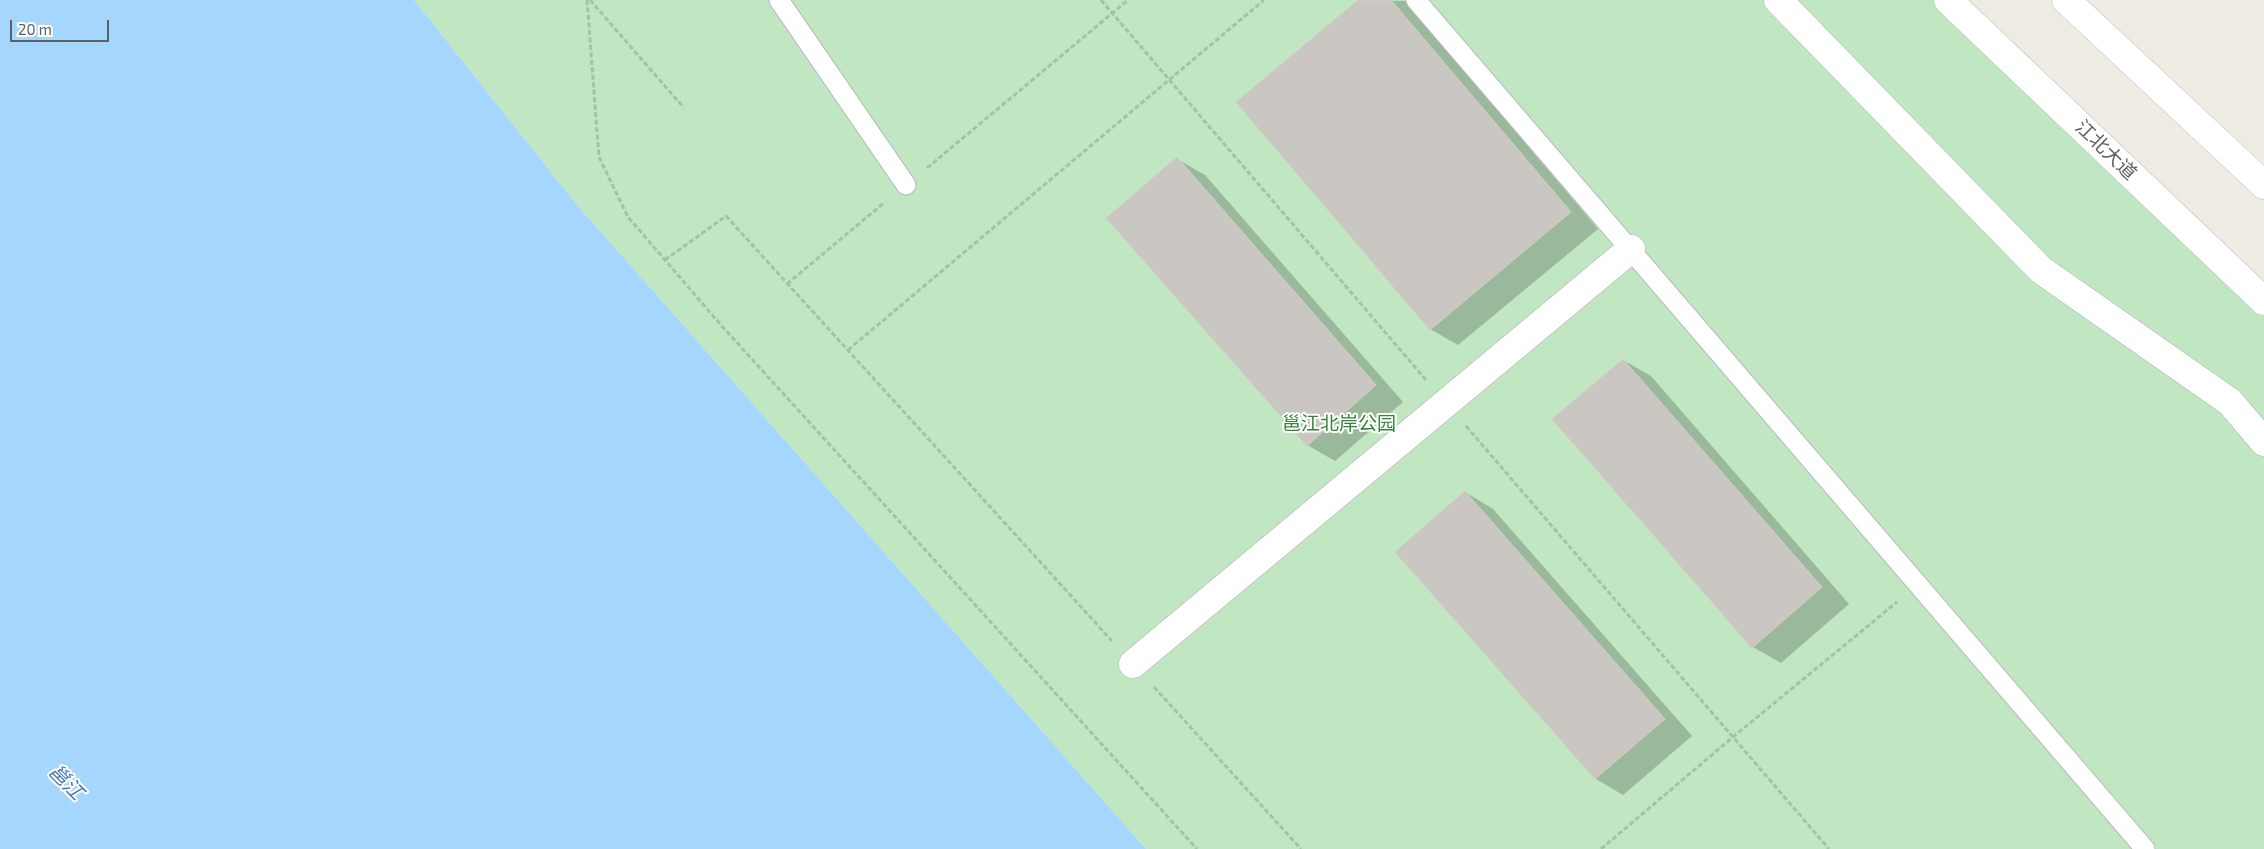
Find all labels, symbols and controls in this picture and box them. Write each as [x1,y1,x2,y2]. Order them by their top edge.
scale bar [12,10,111,42]
text: 20 m [18,20,52,38]
street label: 江北大道 [2071,115,2141,185]
park label: 邕江北岸公园 [1282,413,1396,435]
water label: 邕江 [43,759,89,805]

